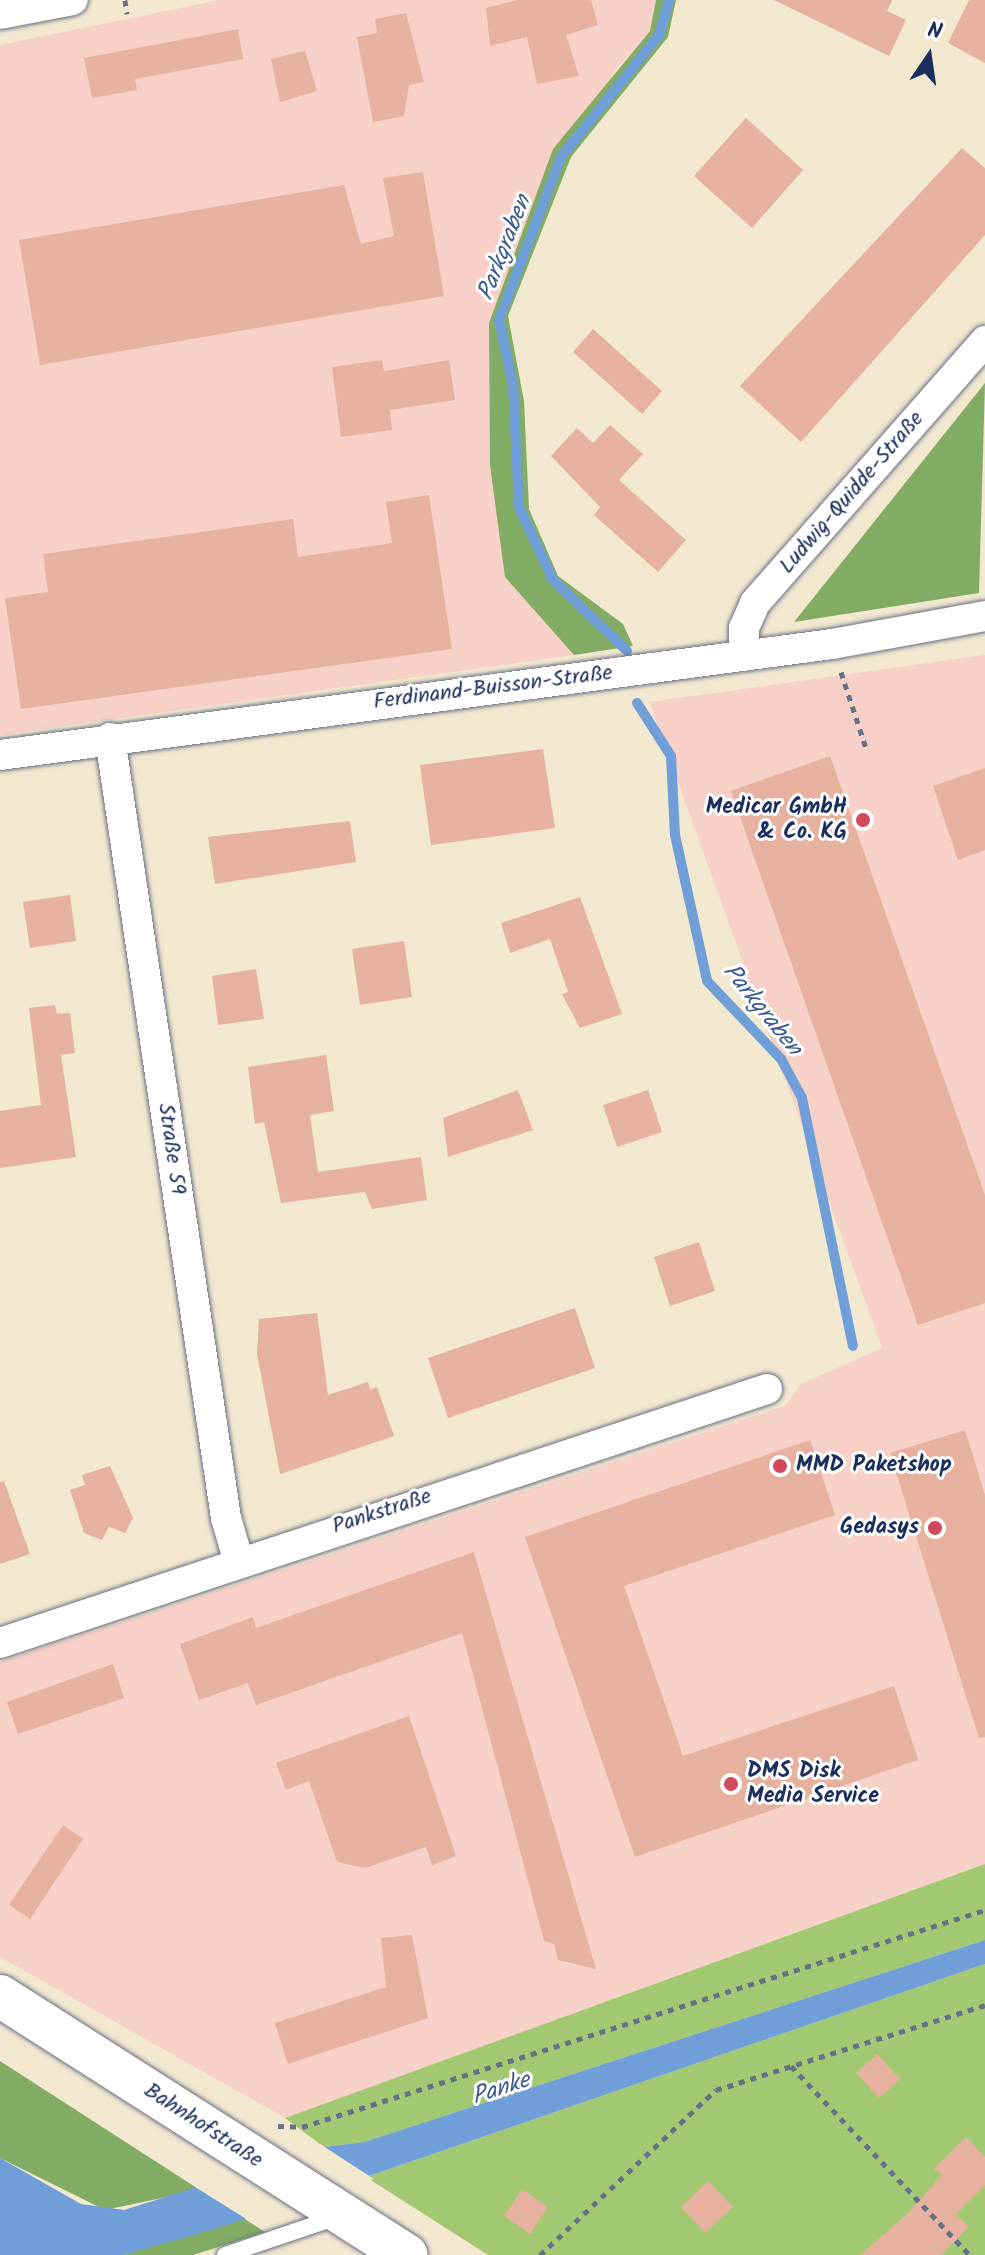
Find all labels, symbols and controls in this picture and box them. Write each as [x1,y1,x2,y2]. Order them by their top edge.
text: N [924,14,945,51]
north arrow [889,16,969,96]
water label: Parkgraben [472,191,538,305]
street label: Ludwig-Quidde-Straße [774,406,930,580]
street label: Ferdinand-Buisson-Straße [372,660,614,716]
place label: Medicar GmbH & Co. KG [706,794,847,846]
marker: Medicar GmbH & Co. KG [854,811,872,829]
water label: Parkgraben [716,958,808,1062]
street label: Straße 59 [152,1102,190,1196]
place label: MMD Paketshop [796,1453,952,1479]
marker: MMD Paketshop [771,1457,789,1475]
street label: Pankstraße [329,1484,435,1540]
place label: Gedasys [840,1515,919,1541]
marker: Gedasys [926,1519,944,1537]
place label: DMS Disk Media Service [747,1758,879,1810]
marker: DMS Disk Media Service [722,1775,740,1793]
water label: Panke [468,2066,534,2112]
street label: Bahnhofstraße [139,2078,267,2174]

